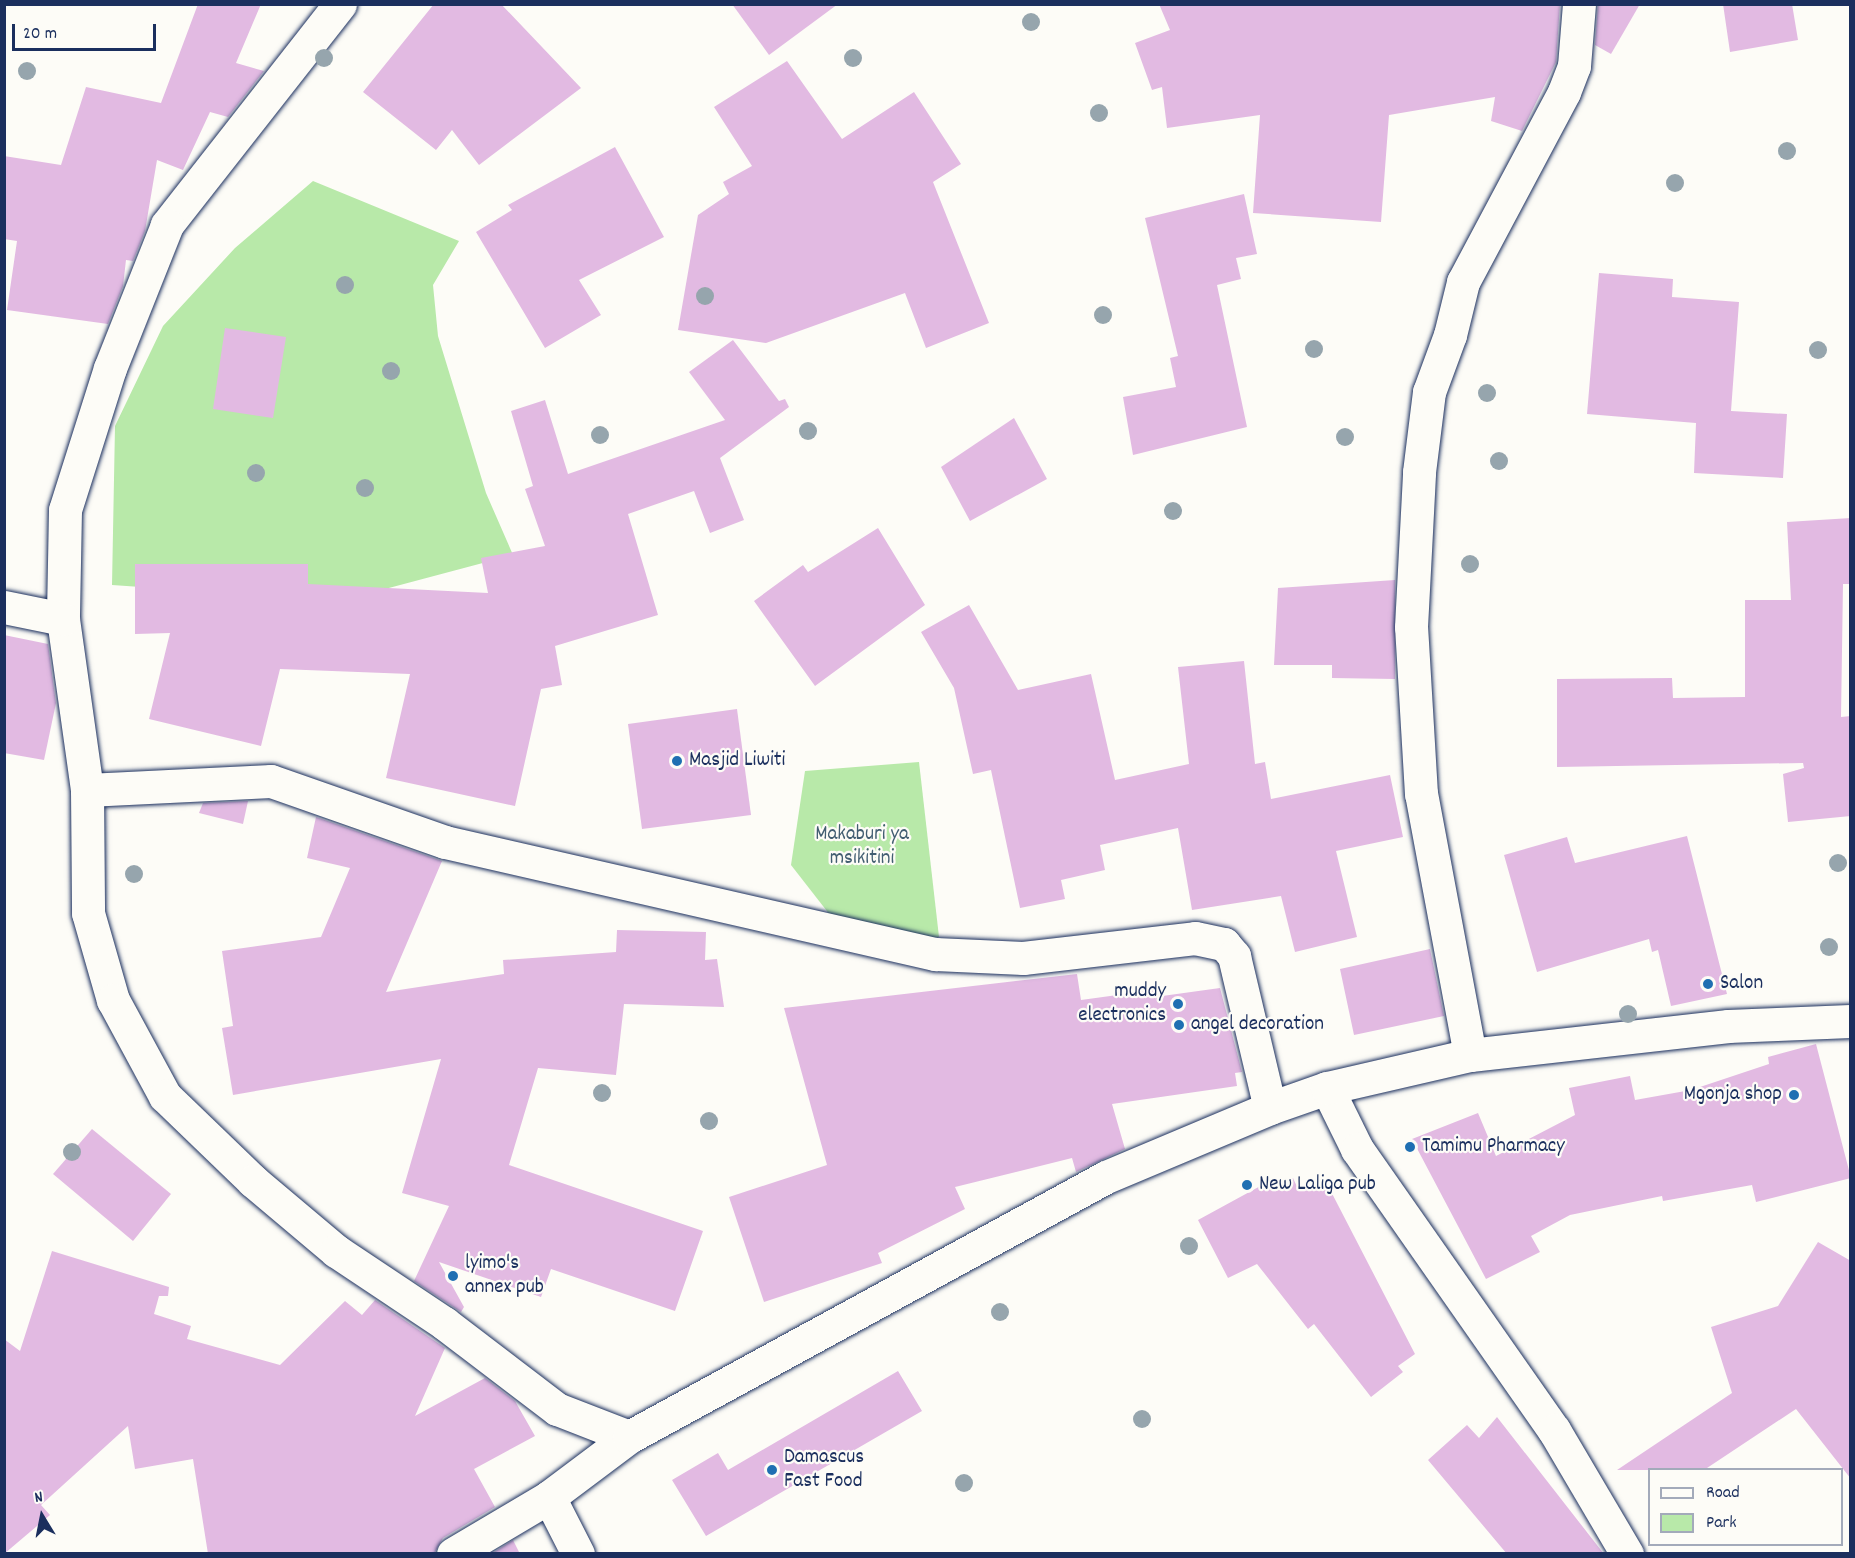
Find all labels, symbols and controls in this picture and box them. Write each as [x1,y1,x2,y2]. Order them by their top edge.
scale bar [15,12,159,50]
text: 20 m [23,22,57,47]
place label: Masjid Liwiti [689,748,785,774]
marker: Masjid Liwiti [670,754,684,768]
park label: Makaburi ya msikitini [815,822,909,872]
place label: Salon [1720,971,1763,997]
marker: Salon [1701,977,1715,991]
place label: muddy electronics [1078,979,1166,1029]
marker: muddy electronics [1171,997,1185,1011]
place label: angel decoration [1191,1012,1324,1038]
marker: angel decoration [1172,1018,1186,1032]
place label: Mgonja shop [1684,1082,1782,1108]
marker: Mgonja shop [1787,1088,1801,1102]
place label: Tamimu Pharmacy [1422,1134,1565,1160]
marker: Tamimu Pharmacy [1403,1140,1417,1154]
place label: New Laliga pub [1259,1172,1376,1198]
marker: New Laliga pub [1240,1178,1254,1192]
place label: lyimo's annex pub [465,1251,544,1301]
marker: lyimo's annex pub [446,1269,460,1283]
place label: Damascus Fast Food [784,1445,864,1495]
marker: Damascus Fast Food [765,1463,779,1477]
legend [1648,1468,1843,1546]
text: Road [1706,1481,1740,1506]
north arrow [12,1486,72,1546]
text: N [33,1486,45,1510]
text: Park [1706,1511,1737,1536]

